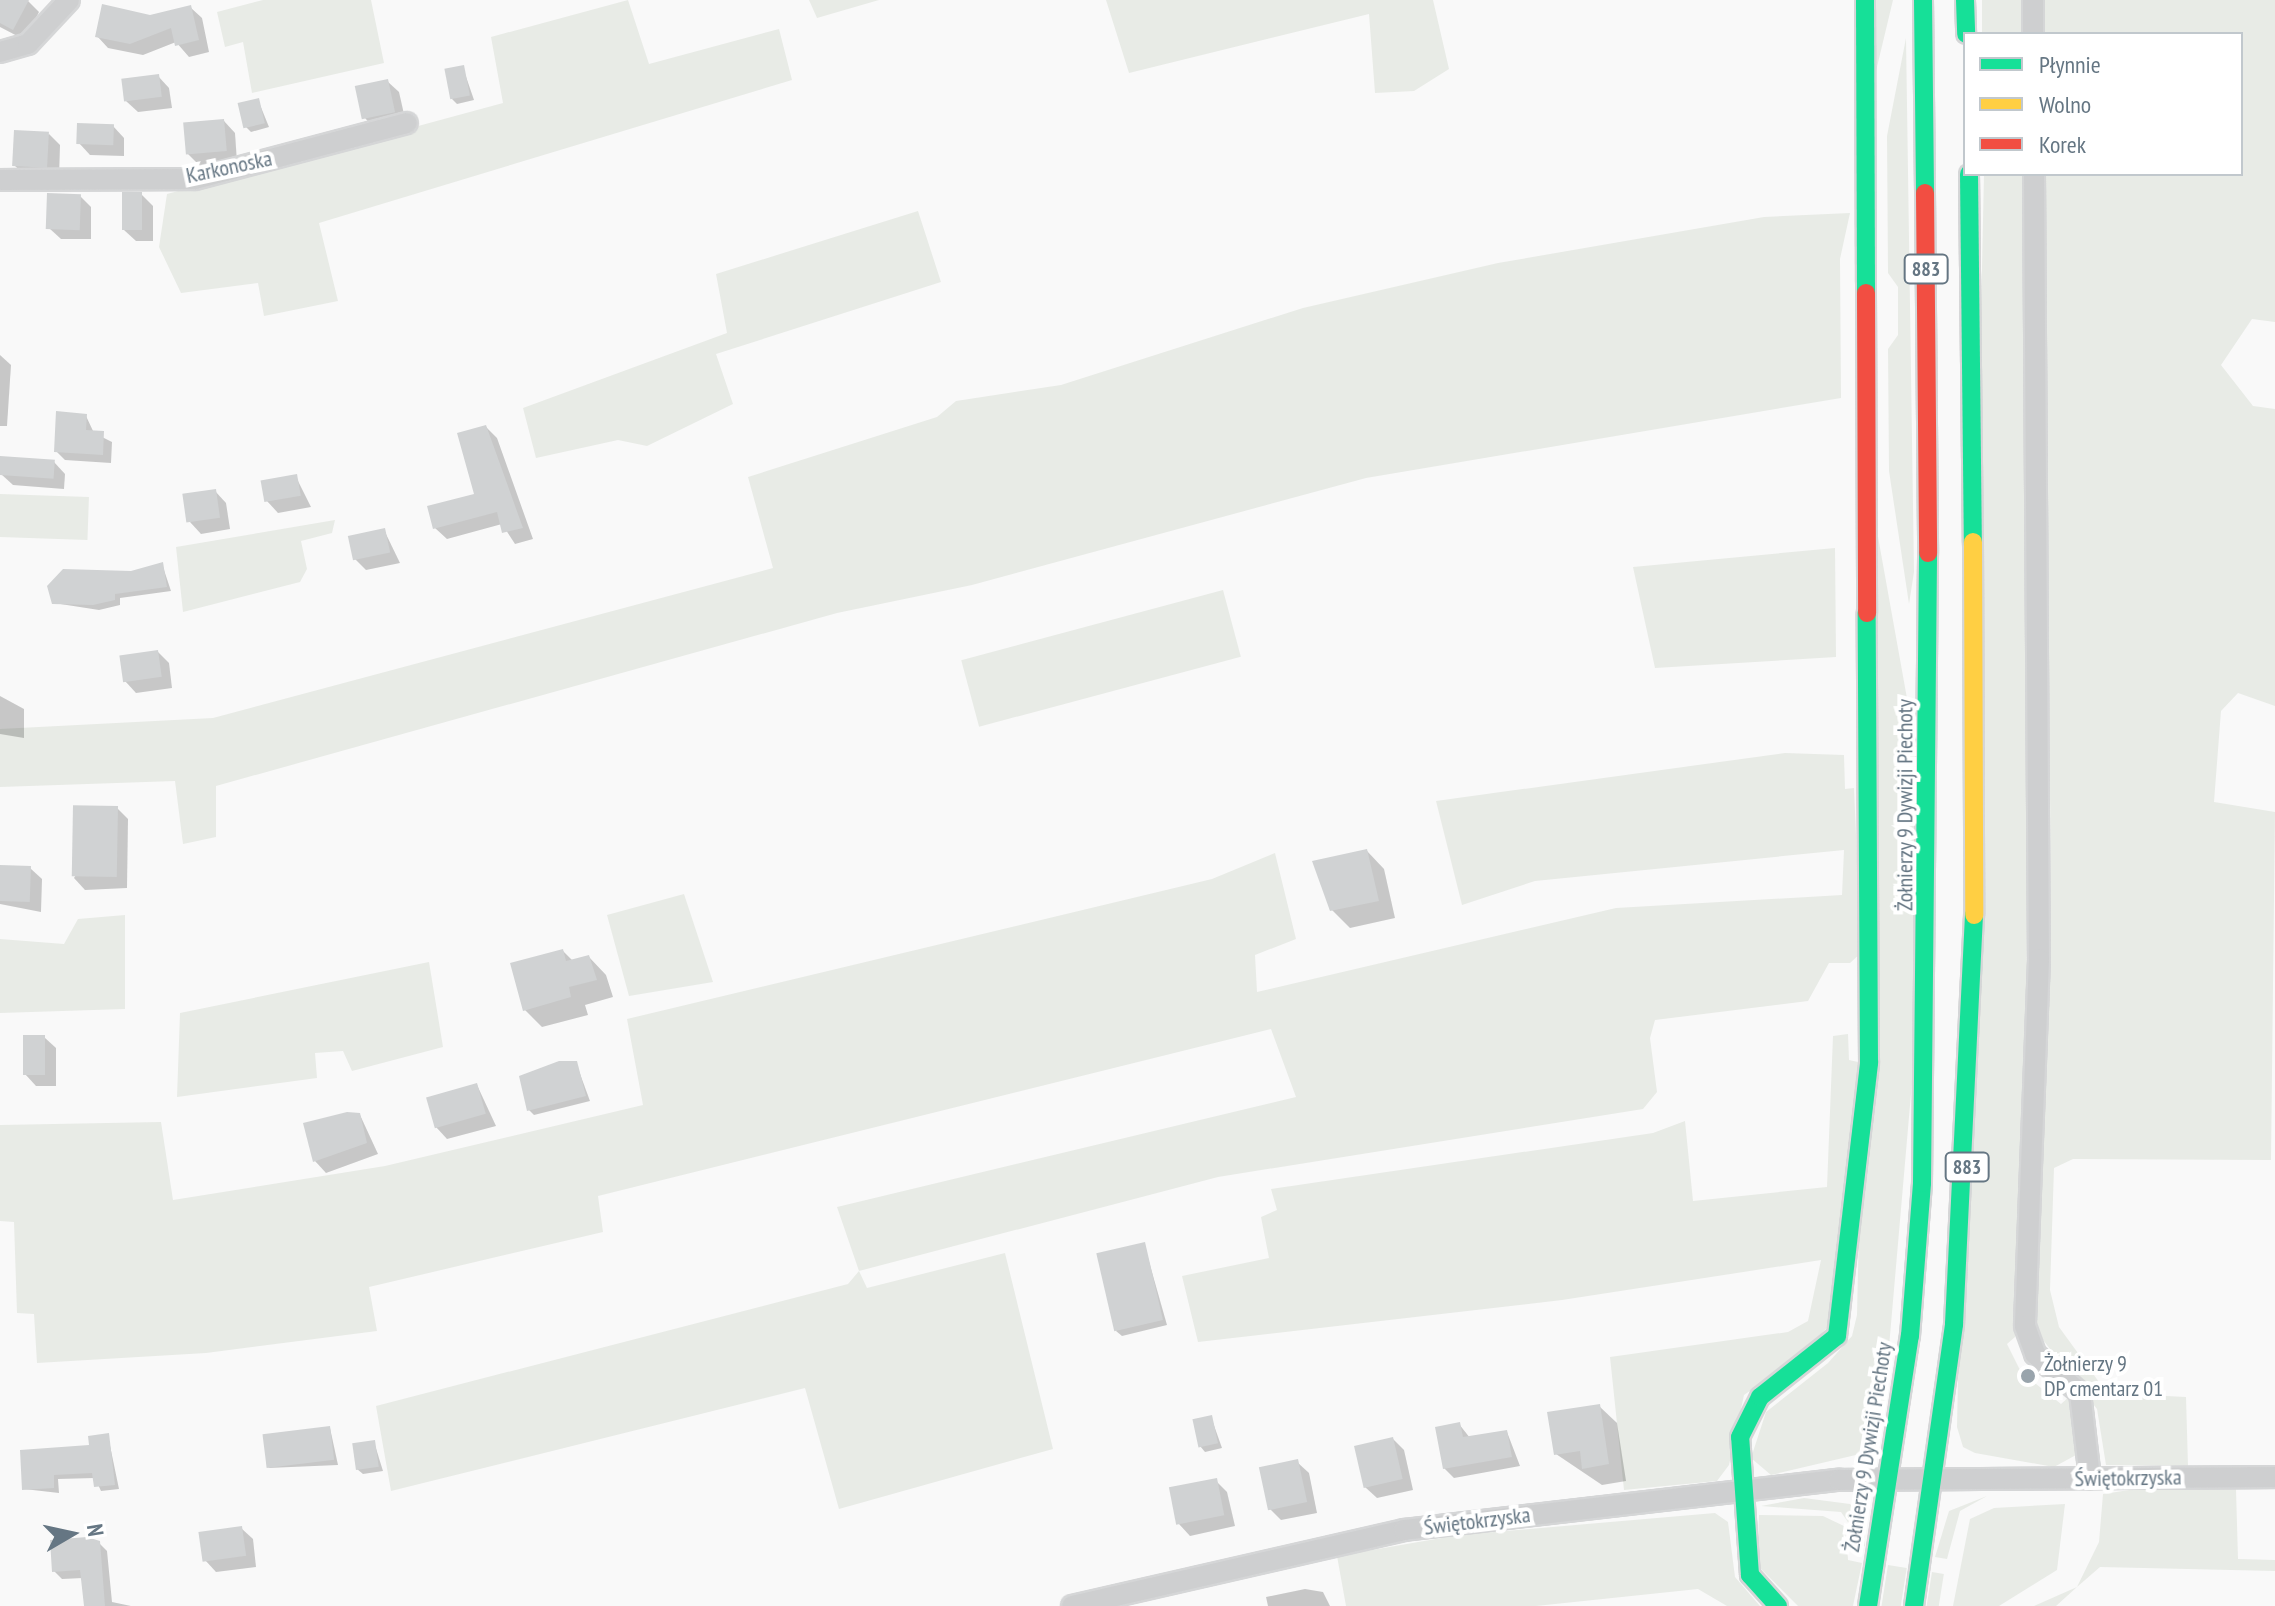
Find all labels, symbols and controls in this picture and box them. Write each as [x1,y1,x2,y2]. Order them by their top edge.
legend [1963,32,2243,176]
text: Płynnie [2039,49,2101,80]
text: Wolno [2039,89,2091,120]
text: Korek [2039,129,2086,160]
street label: Karkonoska [184,145,274,189]
road number: 883 [1902,253,1950,285]
street label: Żołnierzy 9 Dywizji Piechoty [1892,699,1918,911]
road number: 883 [1943,1151,1991,1183]
street label: Żołnierzy 9 Dywizji Piechoty [1838,1340,1898,1554]
place label: Żołnierzy 9 DP cmentarz 01 [2044,1350,2164,1402]
marker: Żołnierzy 9 DP cmentarz 01 [2019,1367,2037,1385]
street label: Świętokrzyska [2074,1464,2182,1492]
north arrow [32,1494,112,1574]
street label: Świętokrzyska [1422,1501,1532,1541]
text: N [81,1522,110,1538]

